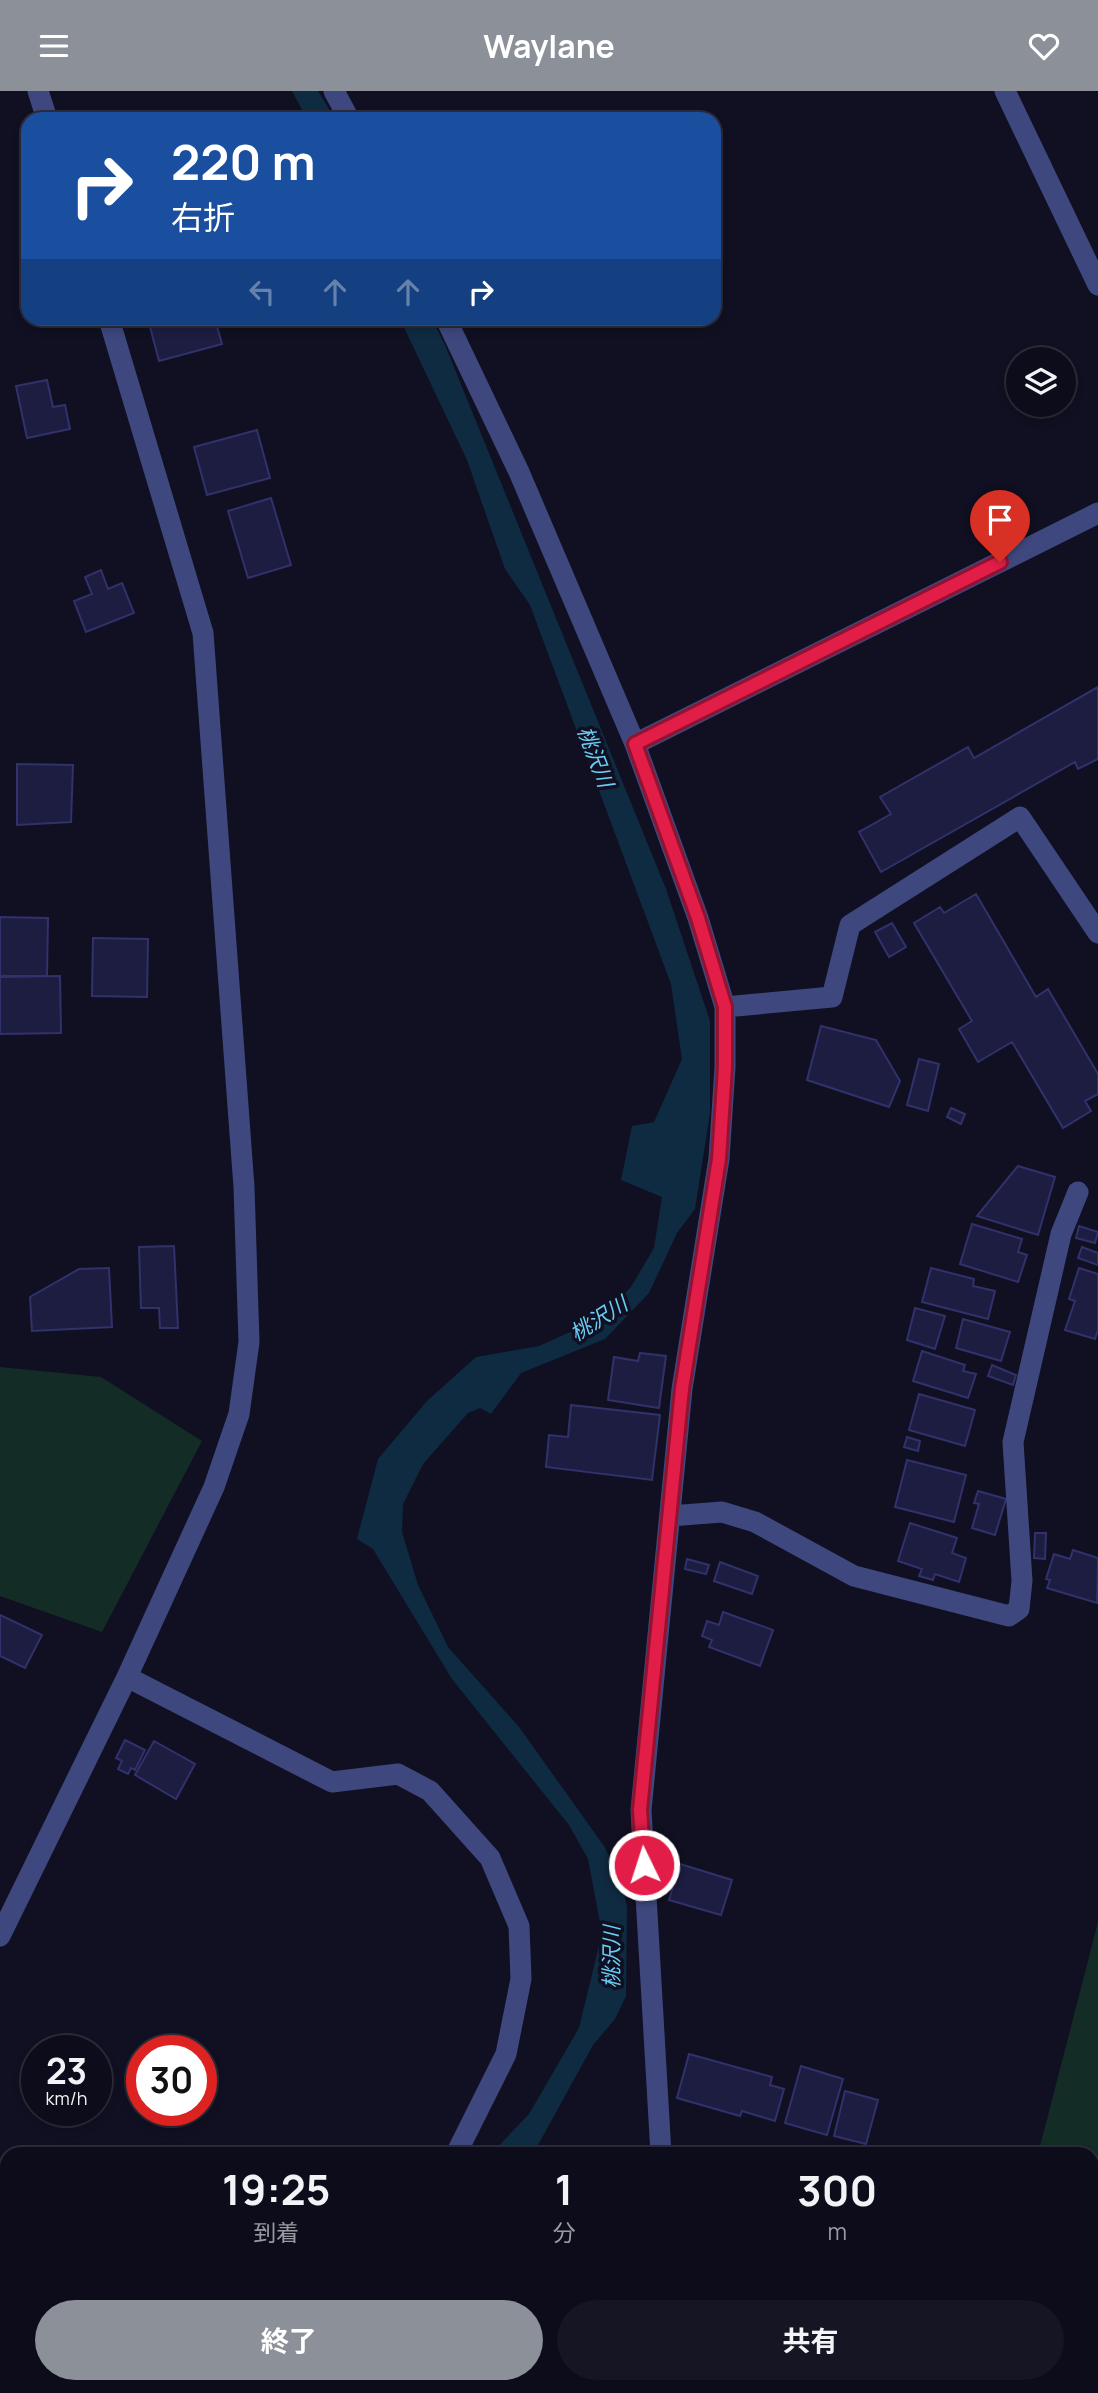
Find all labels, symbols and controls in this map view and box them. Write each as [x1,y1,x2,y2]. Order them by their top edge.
text: Waylane [483,24,615,68]
icon: menu [35,27,73,65]
icon: heart [1025,27,1063,65]
text: 220 m [171,128,315,195]
icon: right [56,140,147,231]
text: 右折 [171,195,235,239]
icon: left [243,273,281,311]
icon: ahead [316,273,354,311]
icon: ahead [389,273,427,311]
icon: right [462,273,500,311]
map controls [1006,347,1076,417]
button: layers [1006,347,1076,417]
pin [970,490,1030,562]
icon: arrive [981,501,1019,539]
water label: 桃沢川 [572,722,621,793]
water label: 桃沢川 [564,1289,634,1347]
position arrow [607,1828,681,1902]
water label: 桃沢川 [597,1924,625,1989]
speed limit sign: 30 [126,2035,217,2126]
text: 23 [46,2047,87,2095]
text: km/h [46,2086,87,2110]
text: 19:25 [222,2160,330,2218]
text: 1 [555,2160,573,2218]
text: 300 [797,2161,877,2219]
text: m [827,2215,847,2247]
text: 到着 [253,2216,299,2248]
text: 分 [552,2216,575,2248]
button: 終了 [35,2300,543,2380]
button: 共有 [557,2300,1064,2380]

